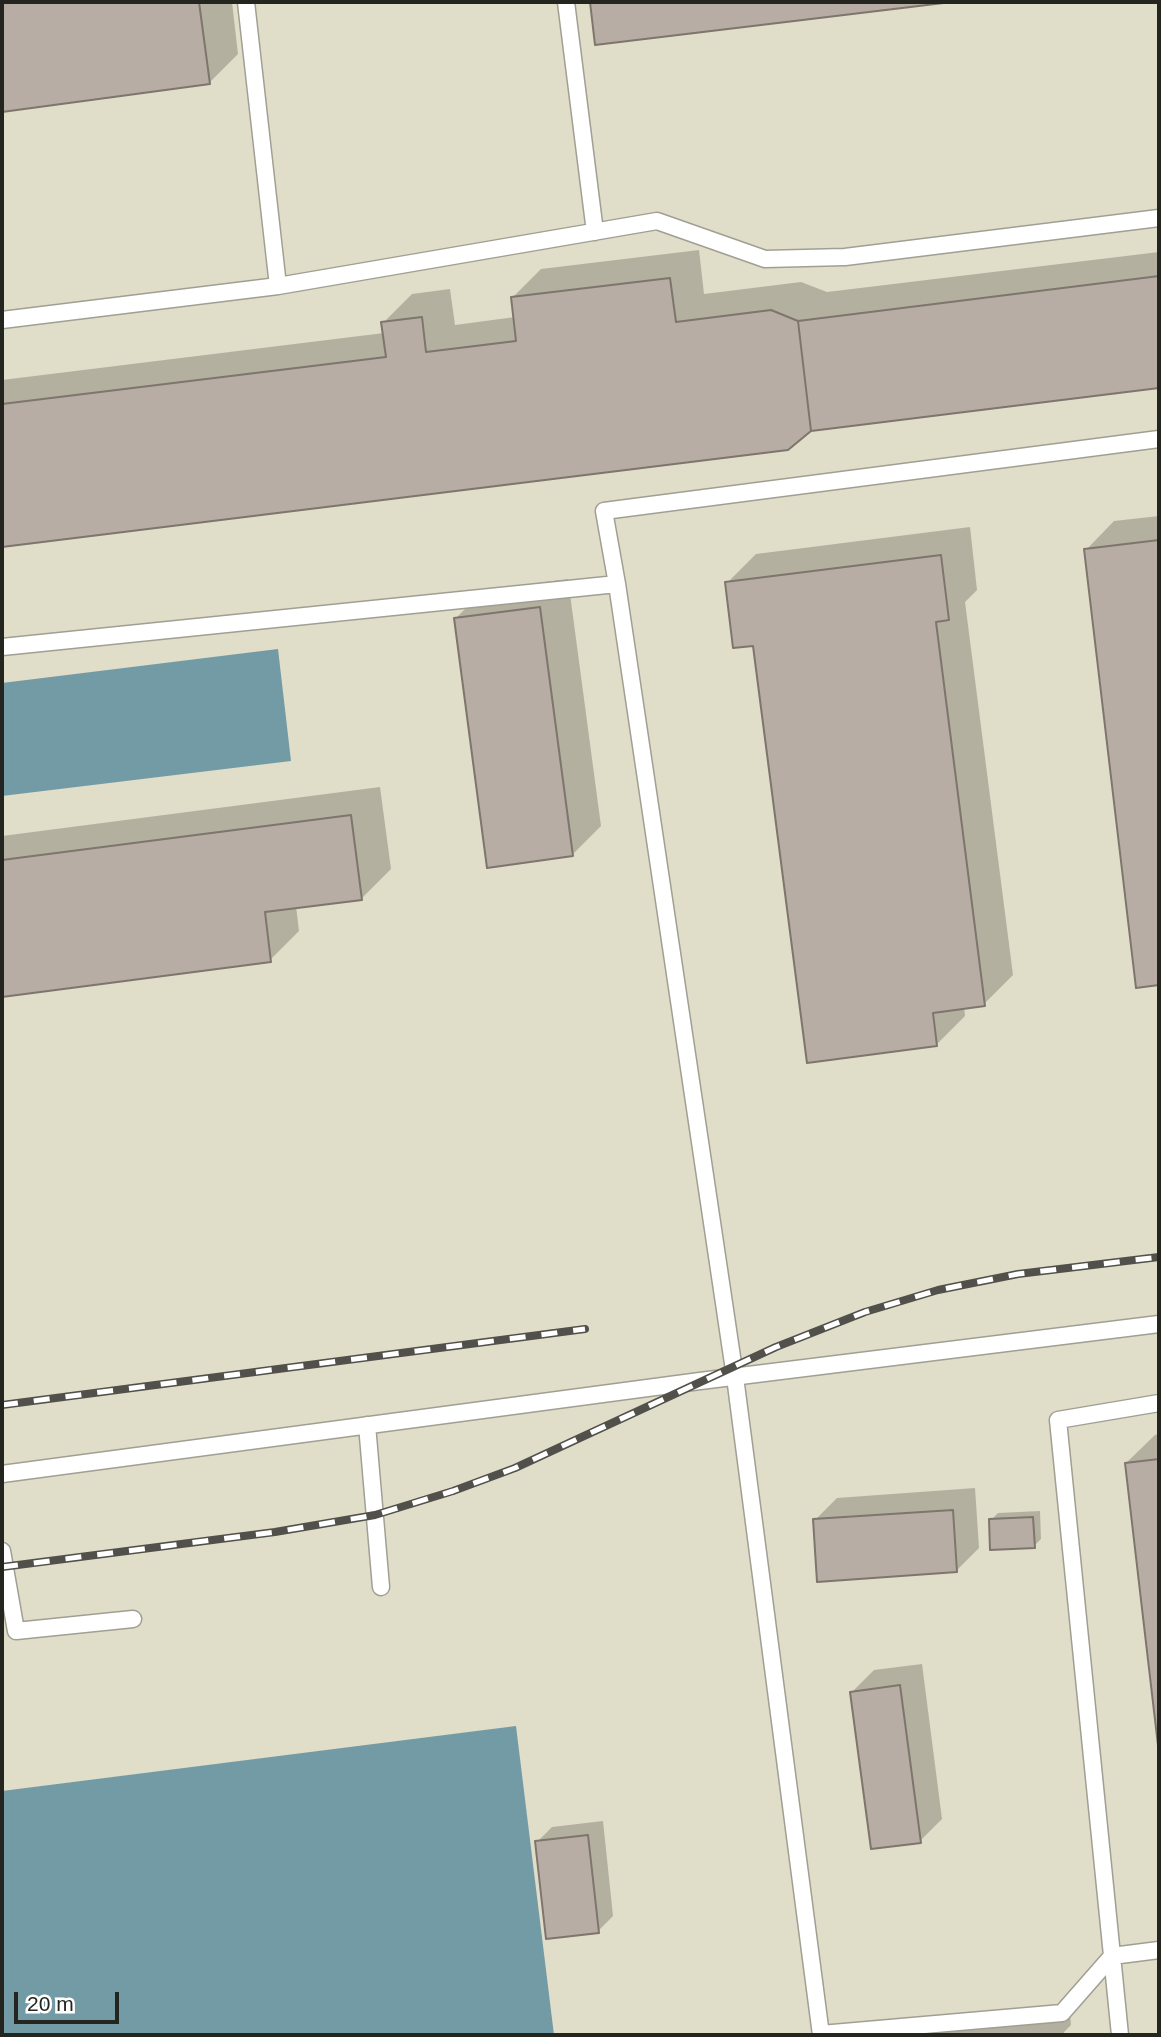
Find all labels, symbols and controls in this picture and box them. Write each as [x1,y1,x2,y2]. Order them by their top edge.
scale bar [18,1978,122,2022]
text: 20 m [27,1992,74,2015]

